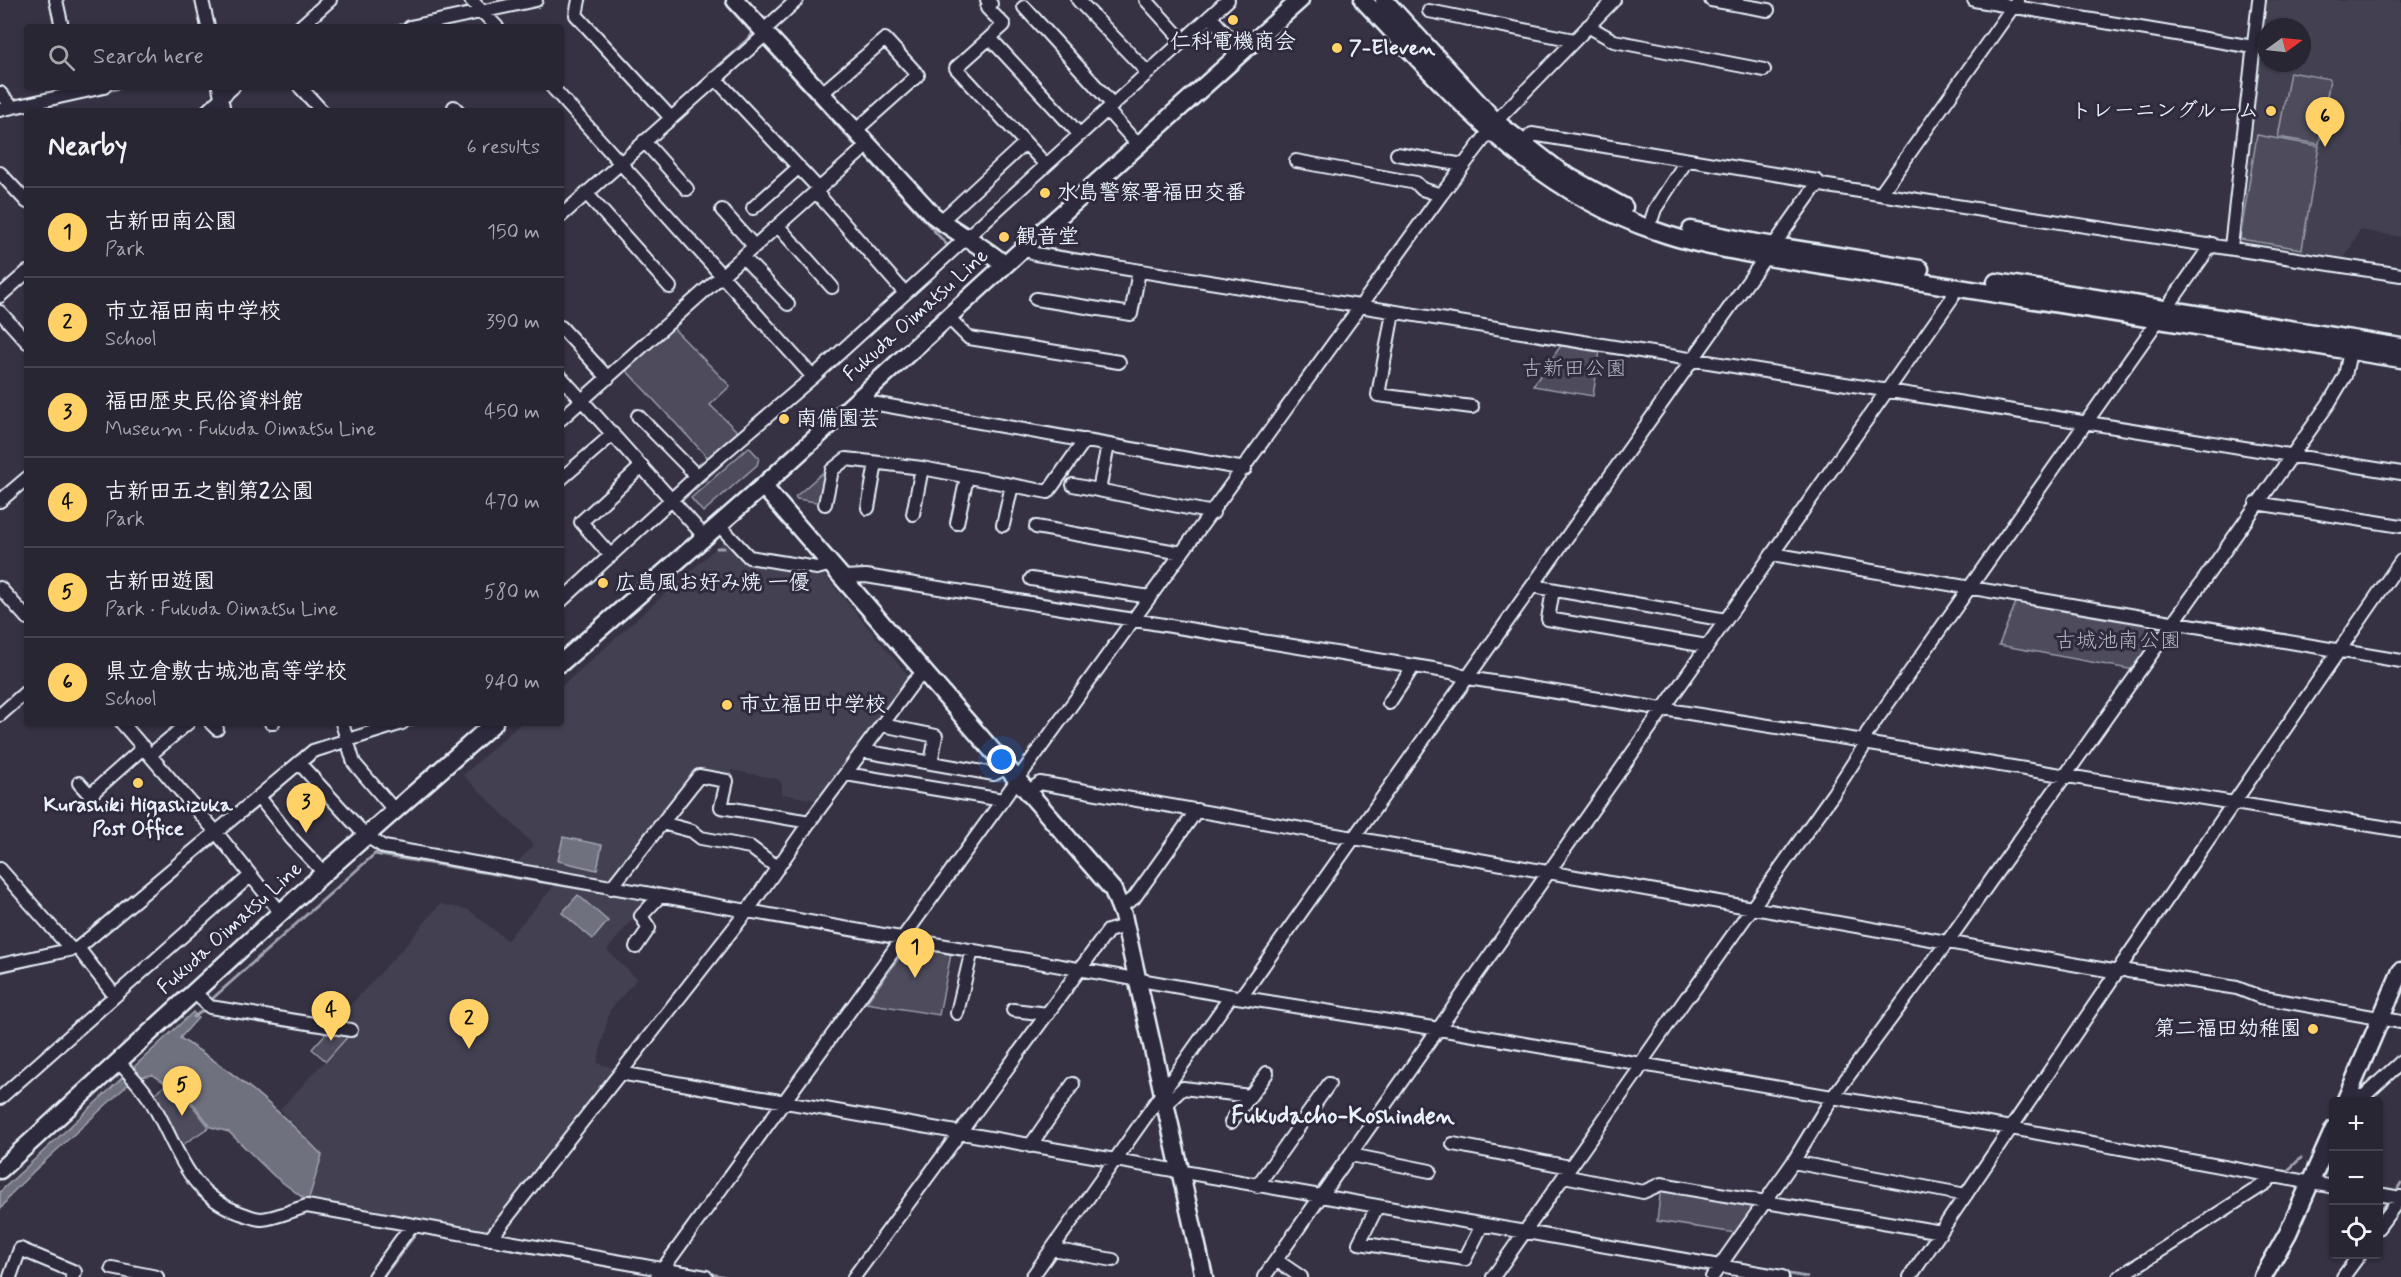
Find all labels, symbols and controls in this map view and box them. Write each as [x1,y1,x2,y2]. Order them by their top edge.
marker: 仁科電機商会 [1226,13,1240,27]
north arrow [2257,18,2311,72]
search box [24,24,564,90]
place label: 仁科電機商会 [1170,28,1296,56]
place label: 7-Eleven [1349,34,1436,62]
icon: search [45,41,78,74]
marker: 7-Eleven [1330,41,1344,55]
text: Search here [93,43,204,71]
place label: トレーニングルーム [2071,97,2259,125]
pin: 6 [2306,98,2344,147]
marker: トレーニングルーム [2264,104,2278,118]
text: Nearby [48,130,127,164]
text: 6 results [467,134,540,161]
place label: 水島警察署福田交番 [1057,179,1246,207]
marker: 水島警察署福田交番 [1038,186,1052,200]
text: 古新田南公園 [105,208,237,236]
text: 1 [63,219,72,246]
text: 150 m [487,219,540,246]
place label: 観音堂 [1016,223,1079,251]
marker: 観音堂 [997,230,1011,244]
text: Park [105,236,145,263]
street label: Fukuda Oimatsu Line [837,242,995,388]
text: 市立福田南中学校 [105,298,281,326]
text: 2 [63,309,72,336]
text: 390 m [486,309,540,336]
text: School [105,326,157,353]
park label: 古新田公園 [1522,355,1627,383]
text: 福田歴史民俗資料館 [105,388,303,416]
text: 3 [63,399,72,426]
text: 450 m [484,399,540,426]
place label: 南備園芸 [796,405,880,433]
marker: 南備園芸 [777,412,791,426]
text: Museum · Fukuda Oimatsu Line [105,416,376,443]
text: 古新田五之割第2公園 [105,478,314,506]
text: 4 [62,489,73,516]
text: 470 m [485,489,540,516]
text: Park [105,506,145,533]
text: 古新田遊園 [105,568,215,596]
place label: 広島風お好み焼 一優 [615,569,810,597]
marker: 広島風お好み焼 一優 [596,576,610,590]
text: 5 [62,579,74,606]
text: 580 m [484,579,540,606]
text: Park · Fukuda Oimatsu Line [105,596,338,623]
park label: 古城池南公園 [2055,627,2181,655]
text: 県立倉敷古城池高等学校 [105,658,347,686]
text: 6 [62,669,73,696]
text: 940 m [485,669,540,696]
text: School [105,686,157,713]
place label: 市立福田中学校 [739,691,886,719]
marker: 市立福田中学校 [720,698,734,712]
your location [987,745,1016,774]
marker: Kurashiki Higashizuka Post Office [131,776,145,790]
pin: 3 [286,784,326,833]
place label: Kurashiki Higashizuka Post Office [43,791,234,843]
street label: Fukuda Oimatsu Line [151,855,309,1001]
pin: 1 [896,928,934,978]
pin: 4 [312,992,350,1041]
pin: 2 [450,1000,488,1049]
place label: 第二福田幼稚園 [2154,1015,2301,1043]
marker: 第二福田幼稚園 [2306,1022,2320,1036]
pin: 5 [162,1066,201,1116]
map controls [2329,1097,2383,1259]
button: + [2329,1097,2383,1151]
district label: Fukudacho-Koshinden [1231,1101,1455,1132]
button: − [2329,1151,2383,1205]
button: locate [2329,1205,2383,1259]

